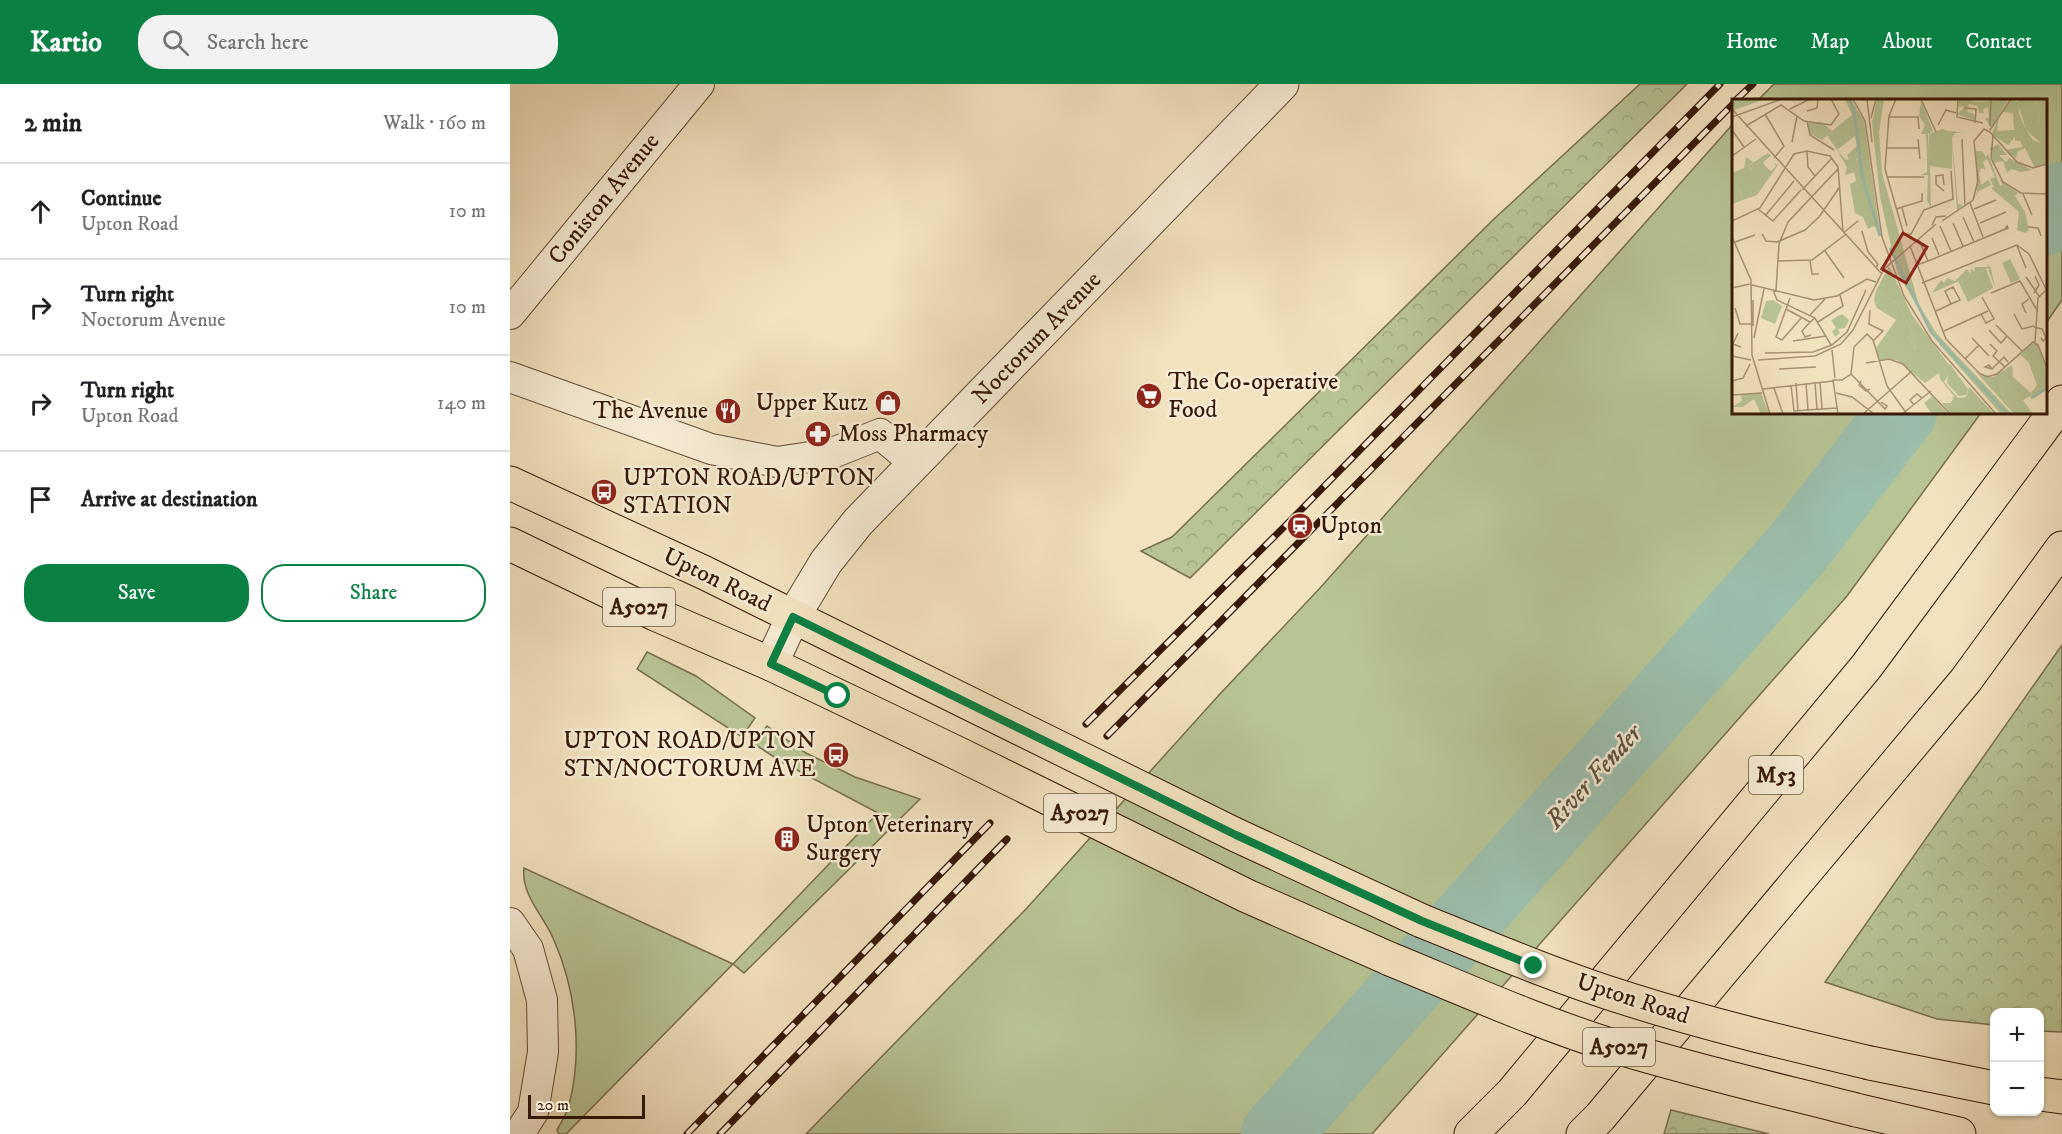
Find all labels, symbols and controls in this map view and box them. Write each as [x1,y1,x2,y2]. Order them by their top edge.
search box [138,15,558,69]
text: Kartio [30,25,102,60]
icon: search [159,26,192,59]
text: Search here [207,29,309,56]
text: Home [1726,29,1778,55]
text: Map [1811,29,1849,55]
text: About [1882,29,1933,55]
text: Contact [1966,29,2032,55]
inset map [1732,99,2047,414]
text: 2 min [24,107,82,140]
text: Walk · 160 m [383,111,486,136]
street label: Coniston Avenue [542,127,666,271]
text: Continue [81,185,162,212]
icon: ahead [24,195,57,228]
text: 10 m [449,199,486,224]
text: Upton Road [81,212,178,237]
street label: Noctorum Avenue [966,265,1108,411]
text: Turn right [81,281,174,308]
icon: right [24,291,57,324]
text: 10 m [449,295,486,320]
text: Noctorum Avenue [81,308,226,333]
place label: The Co-operative Food [1168,367,1338,425]
text: Turn right [81,377,174,404]
supermarket icon: The Co-operative Food [1134,381,1164,411]
icon: right [24,387,57,420]
place label: Upper Kutz [756,388,869,418]
shop icon: Upper Kutz [873,388,903,418]
text: 140 m [437,391,486,416]
place label: The Avenue [593,396,708,426]
restaurant icon: The Avenue [713,396,743,426]
text: Upton Road [81,404,178,429]
pharmacy icon: Moss Pharmacy [803,419,833,449]
place label: Moss Pharmacy [838,419,989,449]
place label: UPTON ROAD/UPTON STATION [623,463,876,521]
bus stop icon: UPTON ROAD/UPTON STATION [589,477,619,507]
icon: arrive [24,483,57,516]
text: Arrive at destination [81,486,258,513]
station icon: Upton [1285,511,1315,541]
place label: Upton [1320,511,1382,541]
street label: Upton Road [658,541,776,619]
button: Save [24,564,249,622]
button: Share [261,564,486,622]
road number: A5027 [603,588,675,626]
route start [824,682,850,708]
water label: River Fender [1538,717,1651,837]
place label: UPTON ROAD/UPTON STN/NOCTORUM AVE [563,726,816,784]
bus stop icon: UPTON ROAD/UPTON STN/NOCTORUM AVE [821,740,851,770]
road number: M53 [1749,756,1803,794]
road number: A5027 [1044,794,1116,832]
place label: Upton Veterinary Surgery [806,810,973,868]
building icon: Upton Veterinary Surgery [772,824,802,854]
route end [1520,952,1546,978]
street label: Upton Road [1573,967,1693,1031]
map controls [1990,1008,2044,1116]
button: + [1990,1008,2044,1062]
road number: A5027 [1583,1028,1655,1066]
button: − [1990,1062,2044,1116]
scale bar [528,1092,645,1120]
text: 20 m [537,1095,569,1115]

